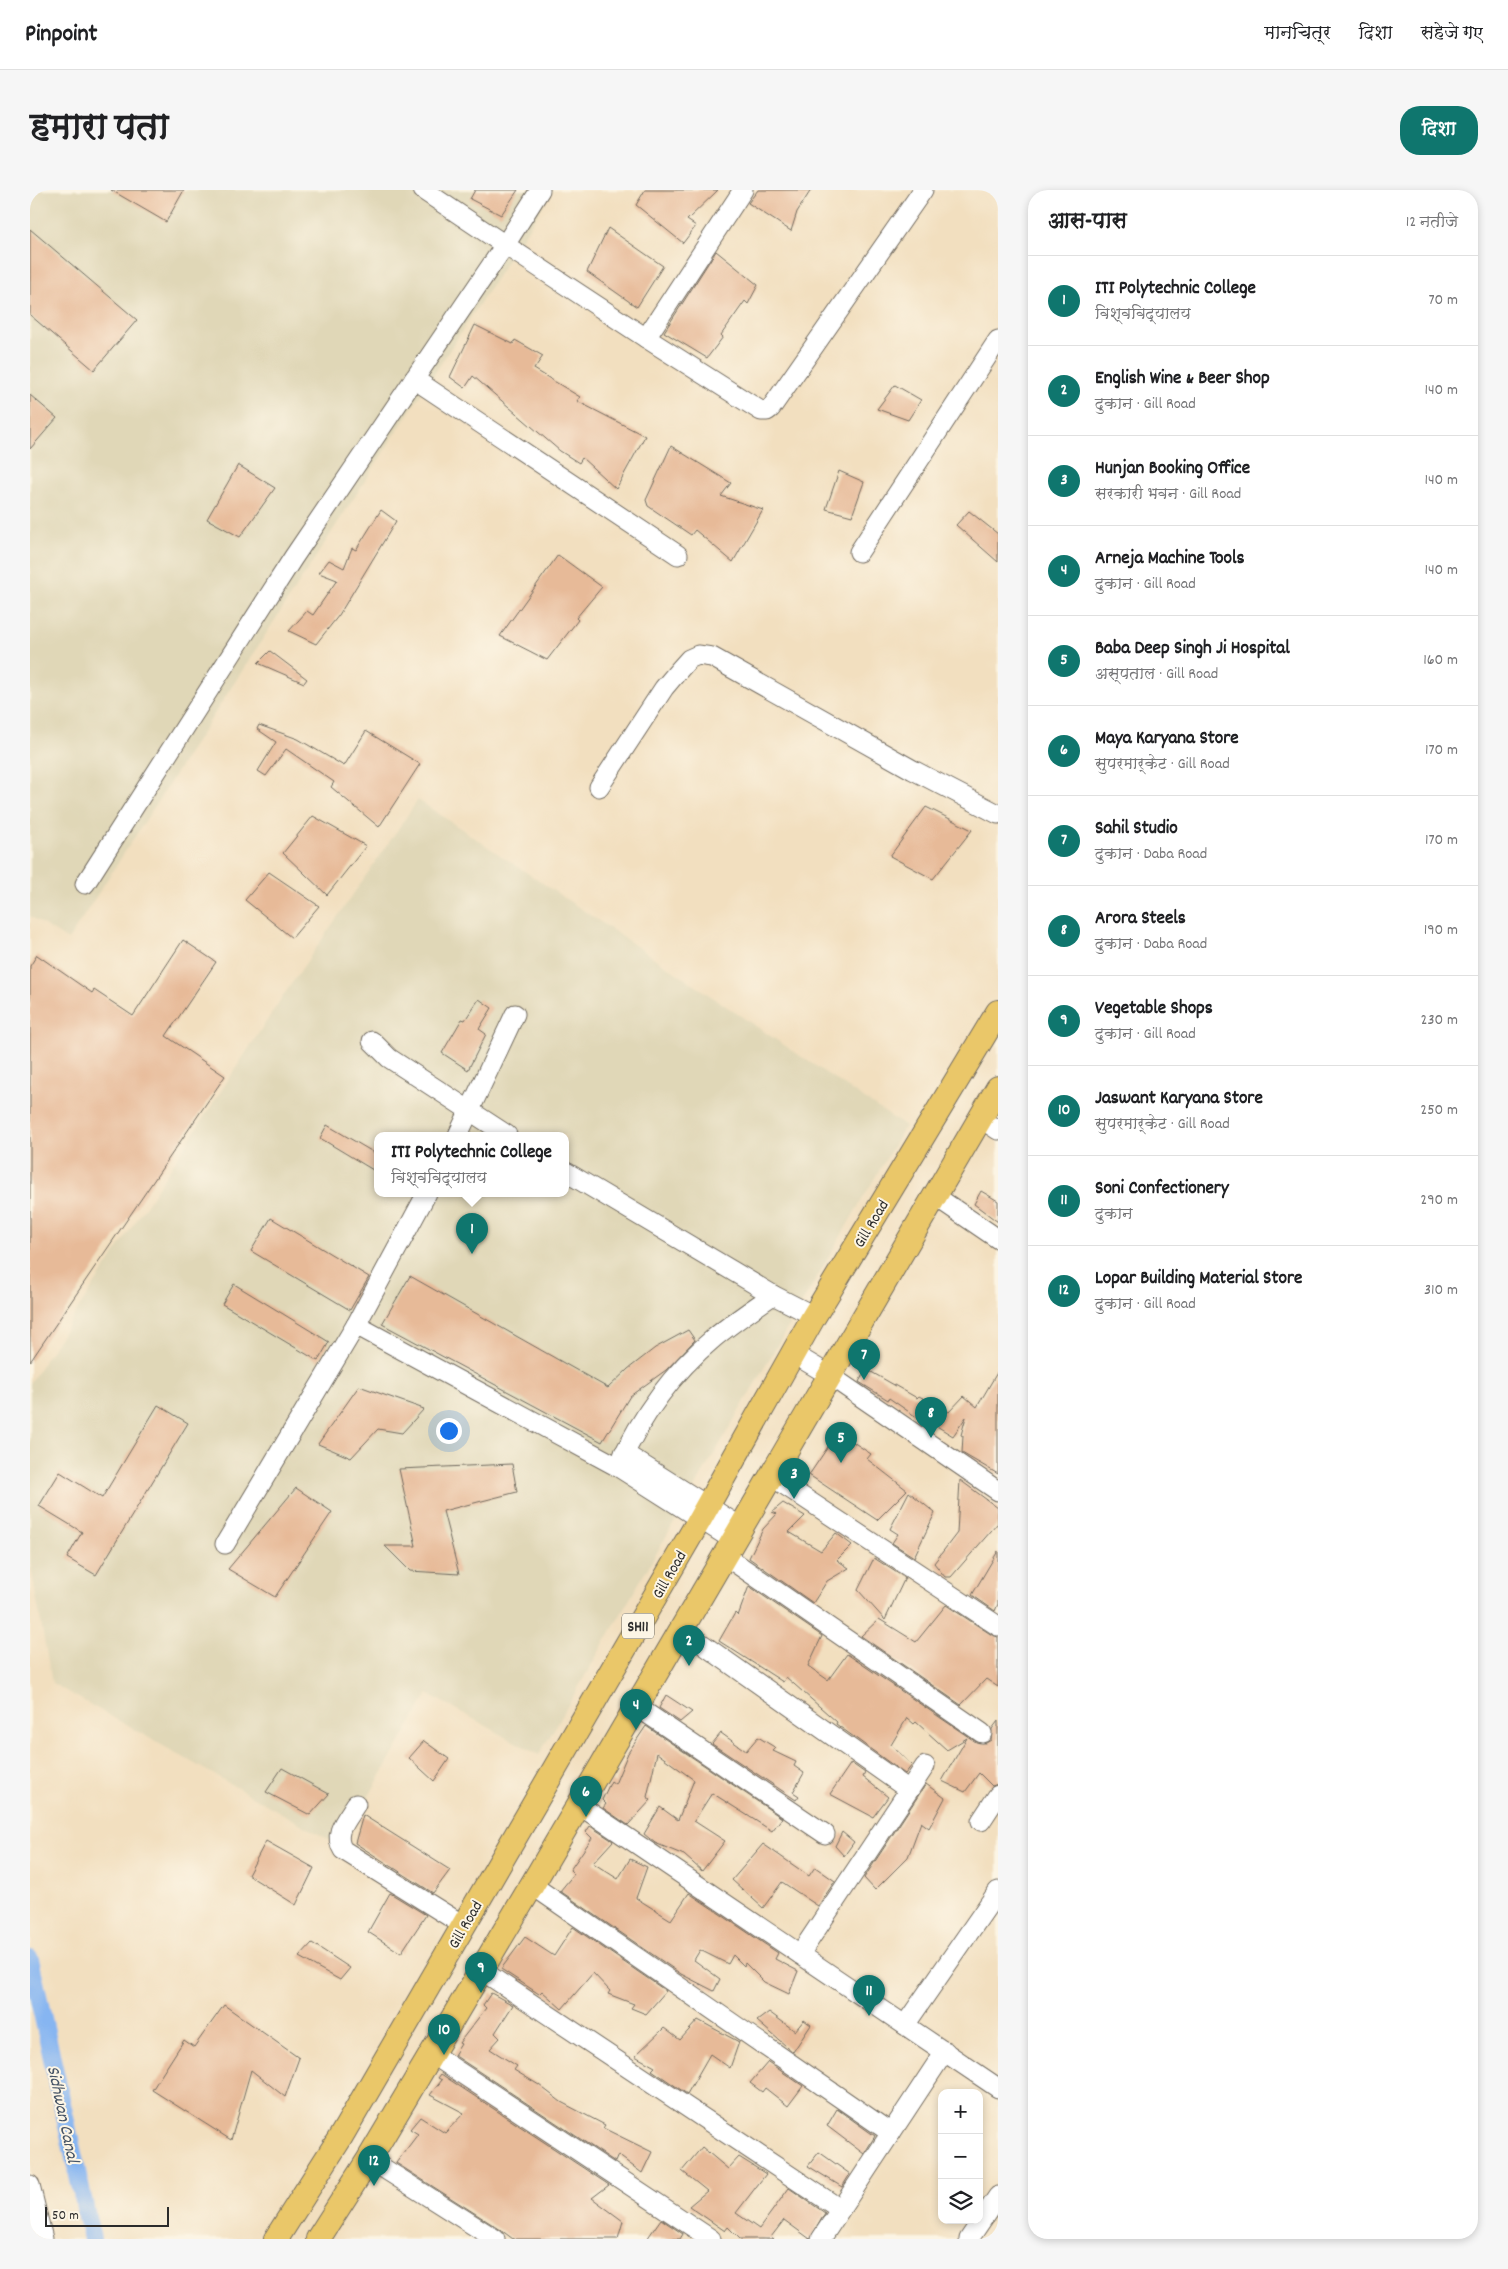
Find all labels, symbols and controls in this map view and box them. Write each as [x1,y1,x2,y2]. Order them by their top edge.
text: Pinpoint [25,18,97,52]
text: मानचित्र [1264,22,1331,47]
text: दिशा [1359,22,1393,47]
text: सहेजे गए [1421,22,1483,47]
text: हमारा पता [30,105,169,155]
button: दिशा [1400,106,1478,155]
text: आस-पास [1048,208,1127,238]
text: 12 नतीजे [1406,211,1458,234]
text: ITI Polytechnic College [1095,276,1256,303]
text: 1 [1062,289,1066,312]
text: 70 m [1428,289,1458,312]
text: विश्वविद्यालय [1095,303,1191,326]
text: English Wine & Beer Shop [1095,366,1270,393]
text: 2 [1061,379,1068,402]
text: 140 m [1424,379,1458,402]
text: दुकान · Gill Road [1095,393,1196,416]
text: Hunjan Booking Office [1095,456,1250,483]
text: 3 [1060,469,1068,492]
text: 140 m [1424,469,1458,492]
text: सरकारी भवन · Gill Road [1095,483,1241,506]
text: Arneja Machine Tools [1095,546,1244,573]
text: 4 [1061,559,1067,582]
text: 140 m [1424,559,1458,582]
text: दुकान · Gill Road [1095,573,1196,596]
text: Baba Deep Singh Ji Hospital [1095,636,1290,663]
text: 5 [1060,649,1068,672]
text: 160 m [1423,649,1458,672]
text: अस्पताल · Gill Road [1095,663,1218,686]
text: Maya Karyana Store [1095,726,1239,753]
text: 6 [1060,739,1068,762]
text: 170 m [1425,739,1458,762]
text: सुपरमार्केट · Gill Road [1095,753,1230,776]
text: Sahil Studio [1095,816,1178,843]
text: 7 [1061,829,1067,852]
text: 170 m [1425,829,1458,852]
text: दुकान · Daba Road [1095,843,1207,866]
text: Arora Steels [1095,906,1186,933]
text: 8 [1061,919,1067,942]
text: 190 m [1424,919,1458,942]
text: दुकान · Daba Road [1095,933,1207,956]
text: Vegetable Shops [1095,996,1213,1023]
text: 9 [1060,1009,1068,1032]
text: 230 m [1421,1009,1458,1032]
text: दुकान · Gill Road [1095,1023,1196,1046]
text: Jaswant Karyana Store [1095,1086,1263,1113]
text: 10 [1058,1099,1070,1122]
text: 250 m [1420,1099,1458,1122]
text: सुपरमार्केट · Gill Road [1095,1113,1230,1136]
popup [374,1132,569,1197]
text: ITI Polytechnic College [391,1140,552,1167]
text: विश्वविद्यालय [391,1167,487,1190]
text: Soni Confectionery [1095,1176,1229,1203]
text: 11 [1060,1189,1068,1212]
text: 290 m [1420,1189,1458,1212]
street label: Gill Road [849,1196,895,1253]
text: दुकान [1095,1203,1133,1226]
pin: 1 [456,1213,488,1254]
text: Lopar Building Material Store [1095,1266,1302,1293]
text: 12 [1059,1279,1069,1302]
text: 310 m [1424,1279,1458,1302]
text: दुकान · Gill Road [1095,1293,1196,1316]
pin: 7 [848,1339,880,1380]
pin: 8 [915,1397,947,1438]
your location [436,1418,462,1444]
pin: 5 [825,1422,857,1463]
pin: 3 [778,1458,810,1499]
street label: Gill Road [647,1547,693,1604]
road number: SH11 [622,1614,654,1638]
pin: 2 [673,1625,705,1666]
pin: 4 [620,1689,652,1730]
pin: 6 [570,1776,602,1817]
street label: Gill Road [443,1897,489,1954]
pin: 9 [465,1952,497,1993]
pin: 11 [853,1975,885,2016]
pin: 10 [428,2014,460,2055]
water label: Sidhwan Canal [39,2064,84,2167]
map controls [938,2089,983,2224]
button: + [938,2089,983,2134]
button: − [938,2134,983,2179]
pin: 12 [358,2145,390,2186]
button: layers [938,2179,983,2224]
scale bar [45,2204,169,2227]
text: 50 m [52,2206,79,2226]

